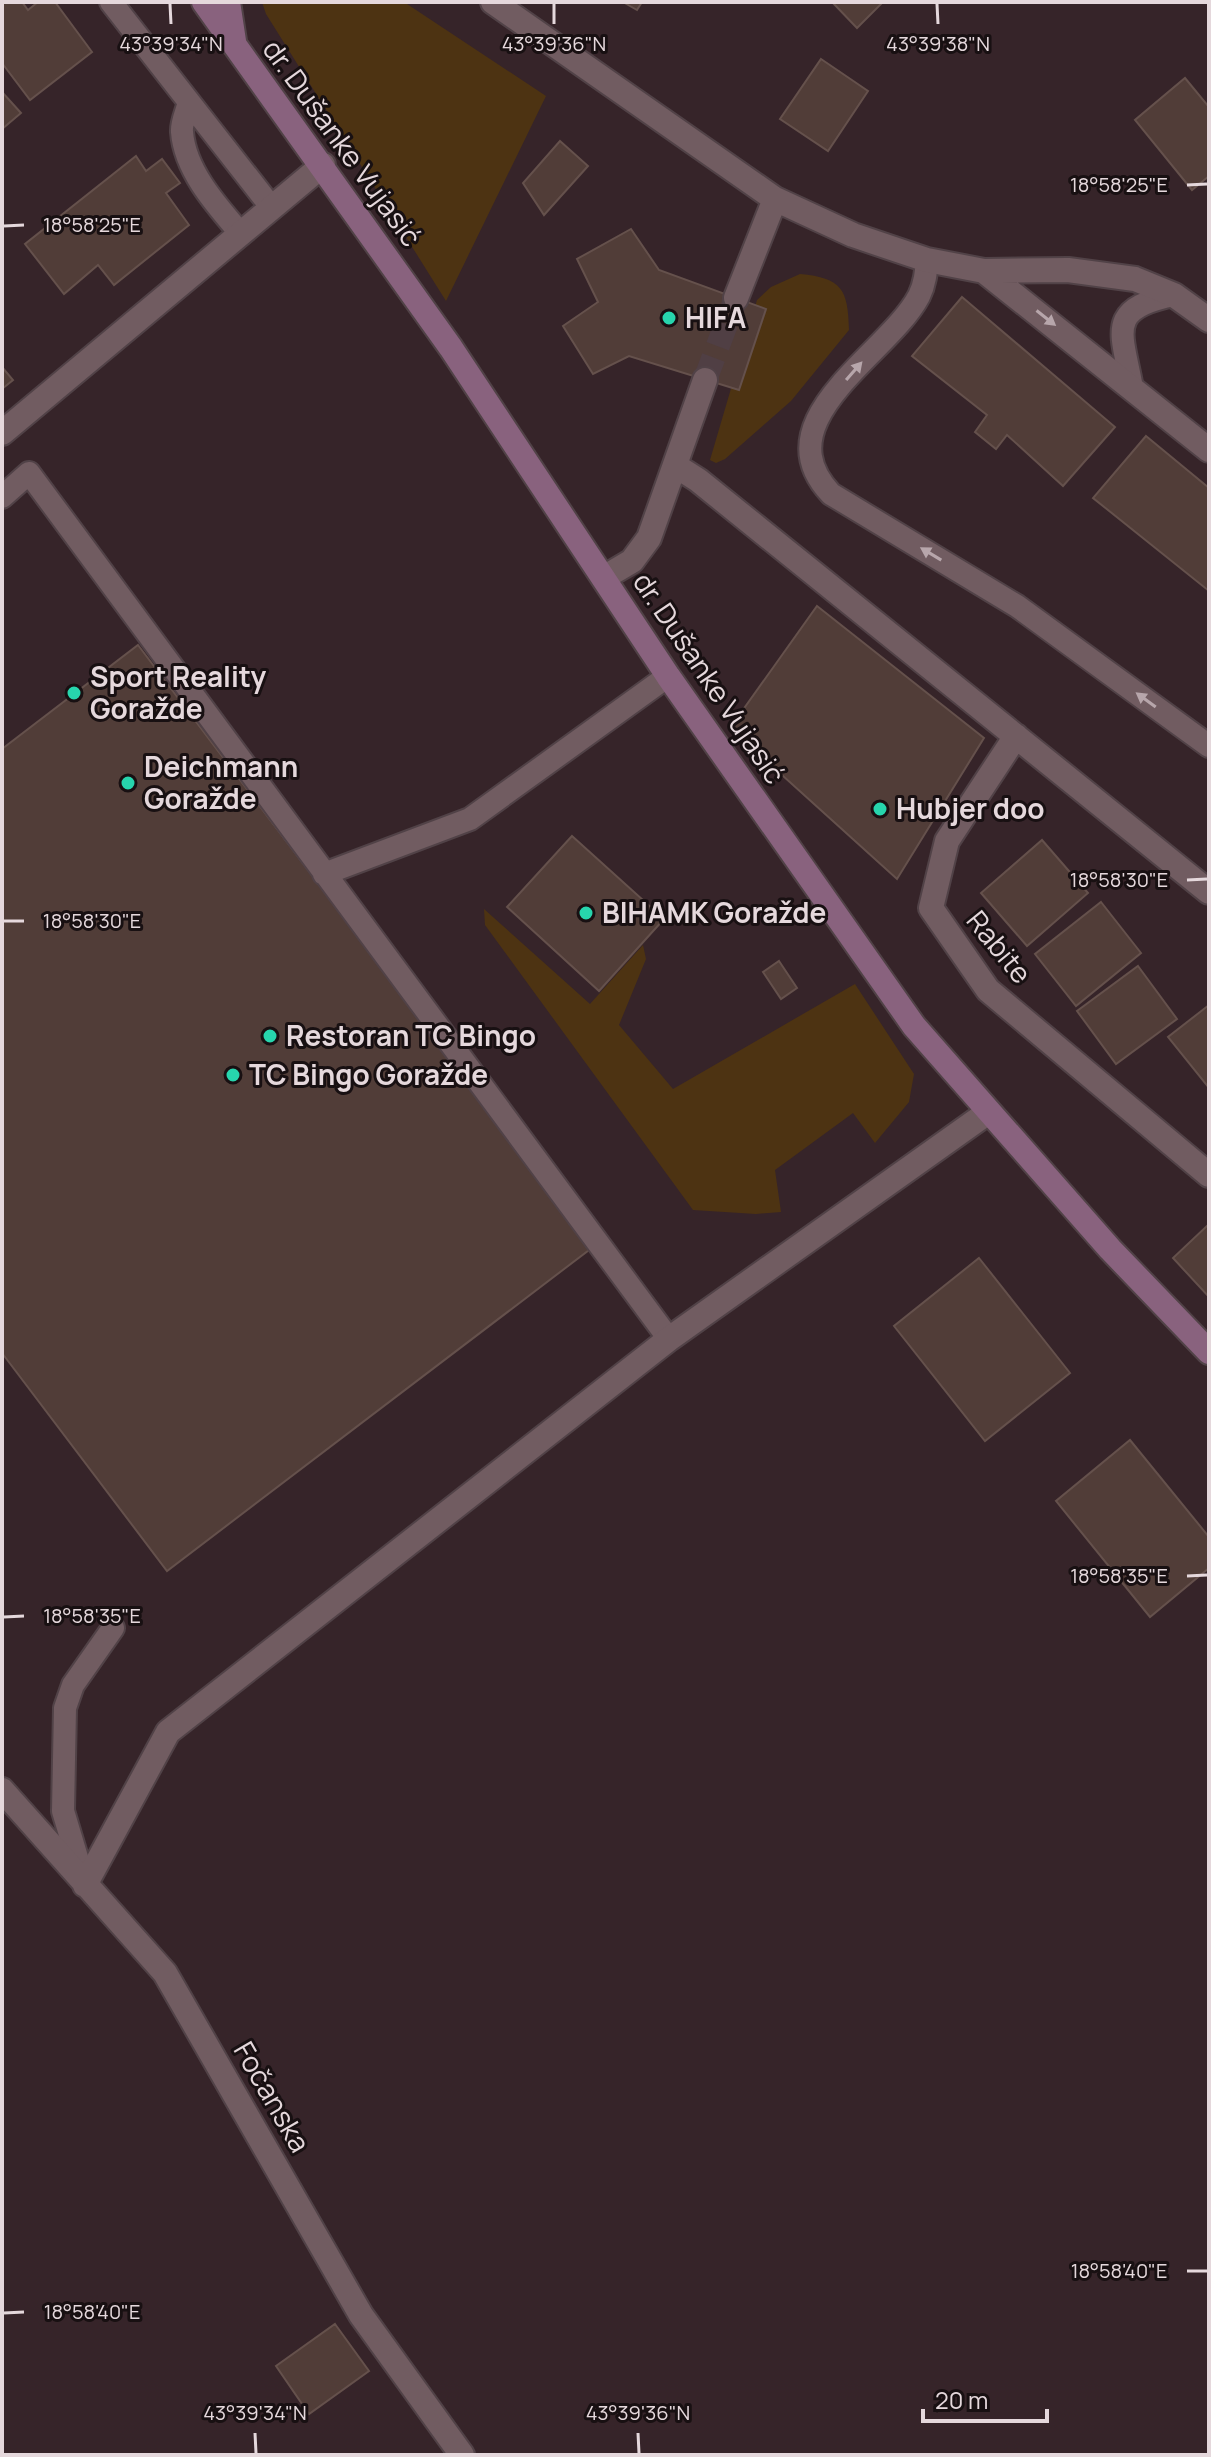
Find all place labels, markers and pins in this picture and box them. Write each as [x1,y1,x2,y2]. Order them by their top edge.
place label: HIFA [685,298,746,336]
marker: HIFA [660,309,678,327]
place label: Sport Reality Goražde [90,657,266,727]
marker: Sport Reality Goražde [65,684,83,702]
place label: Deichmann Goražde [144,747,298,817]
marker: Deichmann Goražde [119,774,137,792]
place label: Hubjer doo [896,789,1045,827]
marker: Hubjer doo [871,800,889,818]
place label: BIHAMK Goražde [602,893,826,931]
marker: BIHAMK Goražde [577,904,595,922]
place label: Restoran TC Bingo [286,1016,536,1054]
marker: Restoran TC Bingo [261,1027,279,1045]
place label: TC Bingo Goražde [249,1055,488,1093]
marker: TC Bingo Goražde [224,1066,242,1084]

